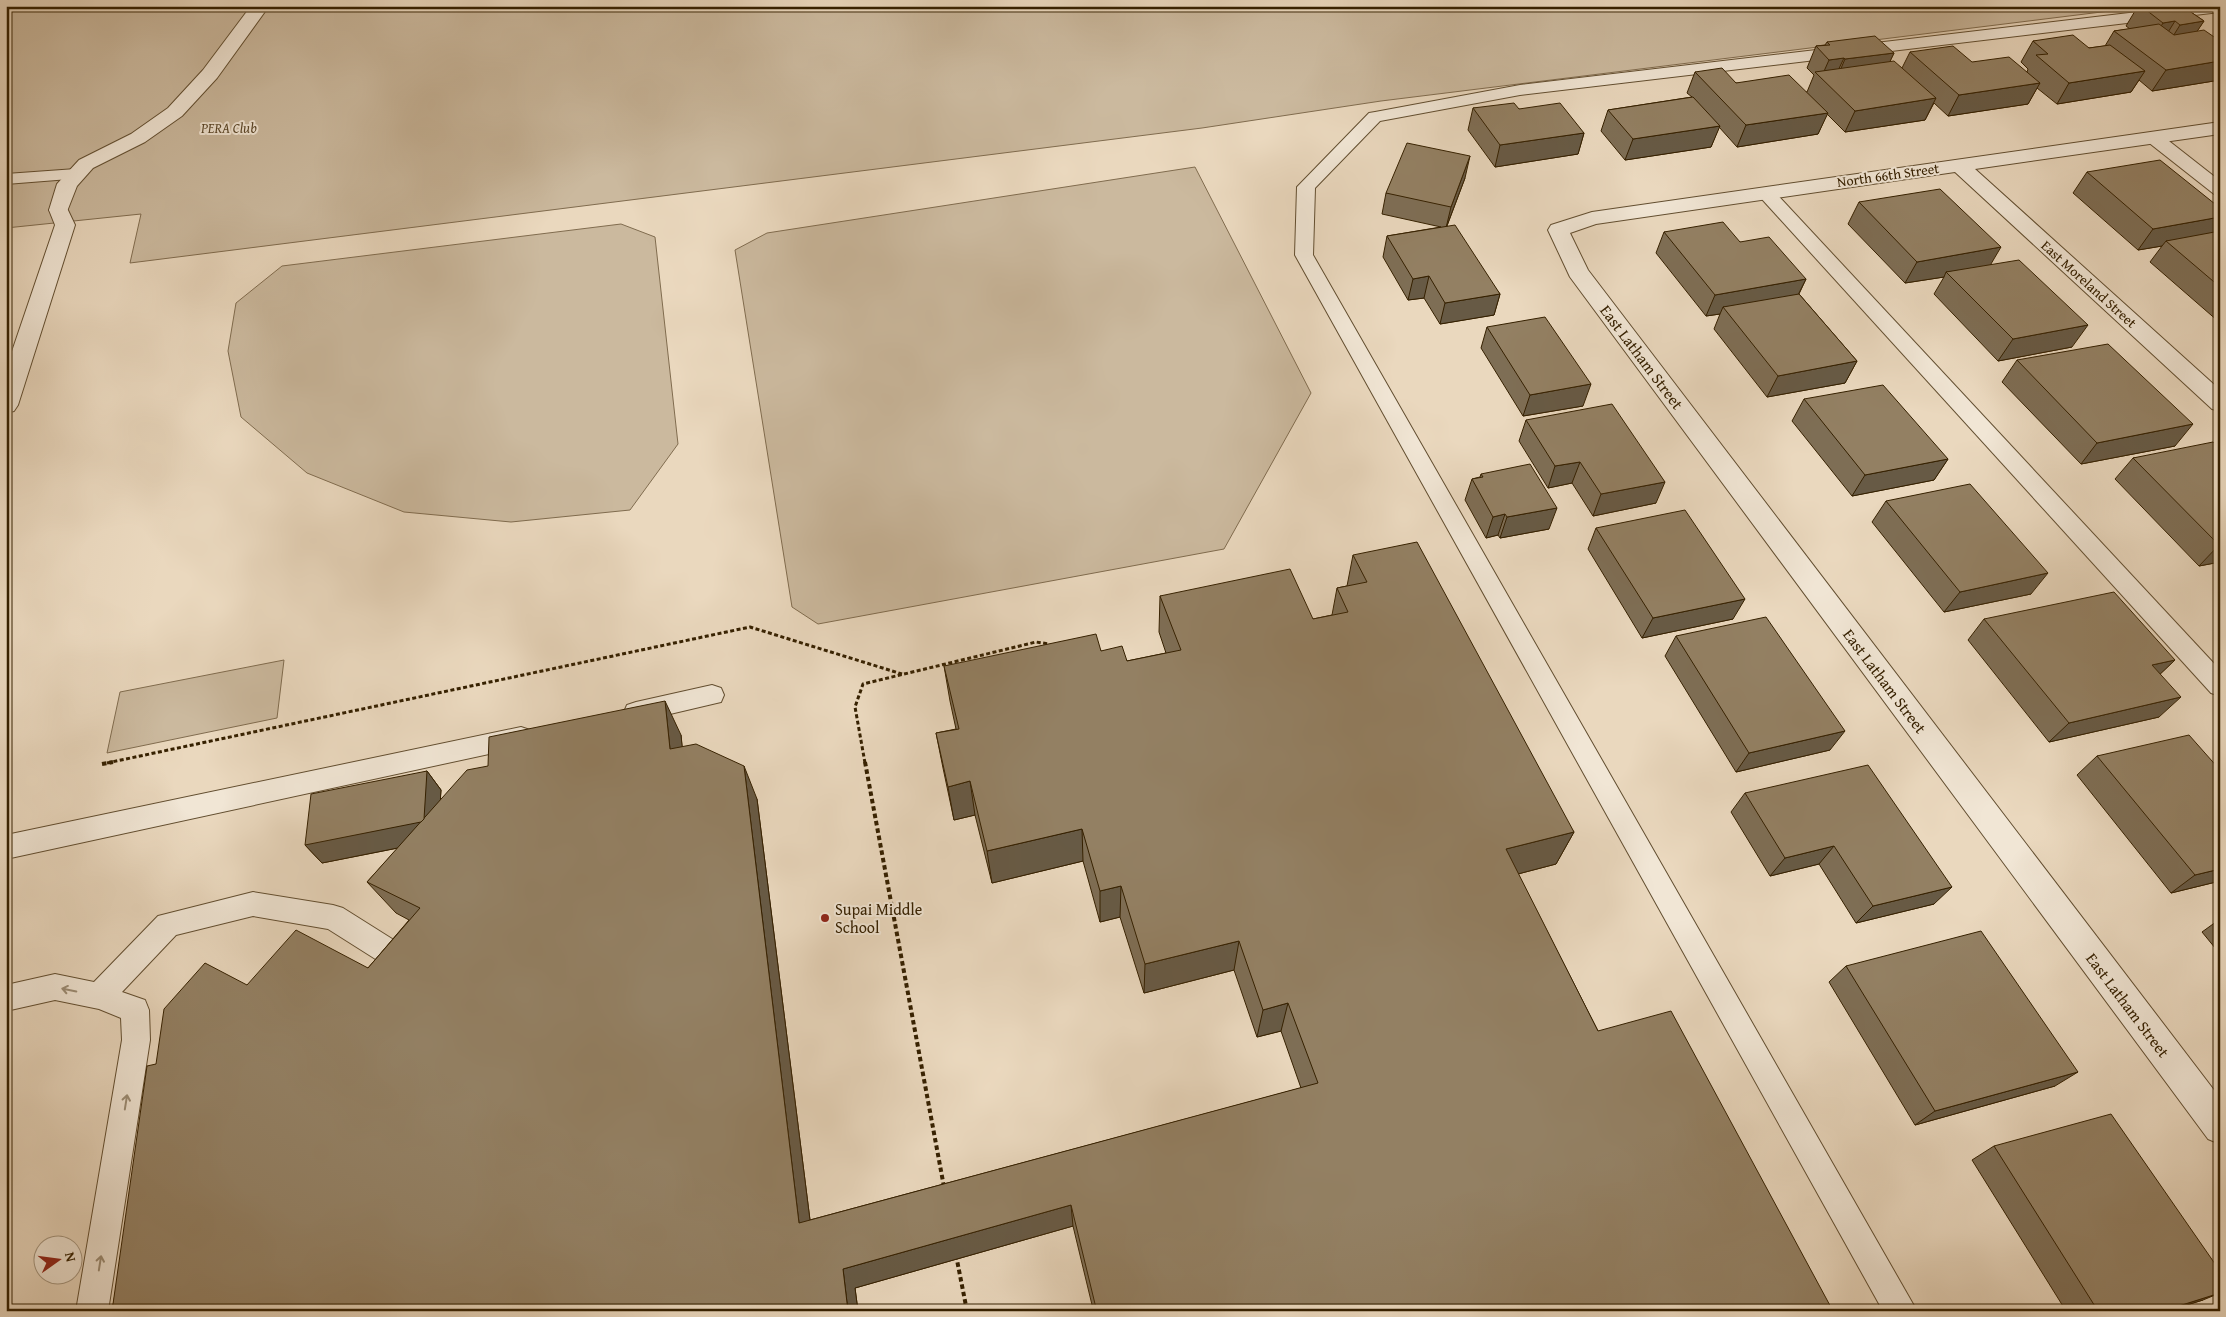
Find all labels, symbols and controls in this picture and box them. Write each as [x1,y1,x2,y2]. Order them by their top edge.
park label: PERA Club [200,118,257,138]
street label: North 66th Street [1836,158,1940,192]
street label: East Moreland Street [2037,236,2141,332]
street label: East Latham Street [1595,300,1690,415]
street label: East Latham Street [1838,624,1933,739]
place label: Supai Middle School [835,897,922,939]
marker: Supai Middle School [819,912,831,924]
street label: East Latham Street [2081,948,2176,1063]
one-way arrow [62,985,78,994]
one-way arrow [121,1094,131,1110]
north arrow [32,1234,82,1284]
text: N [60,1250,82,1264]
one-way arrow [96,1255,106,1271]

